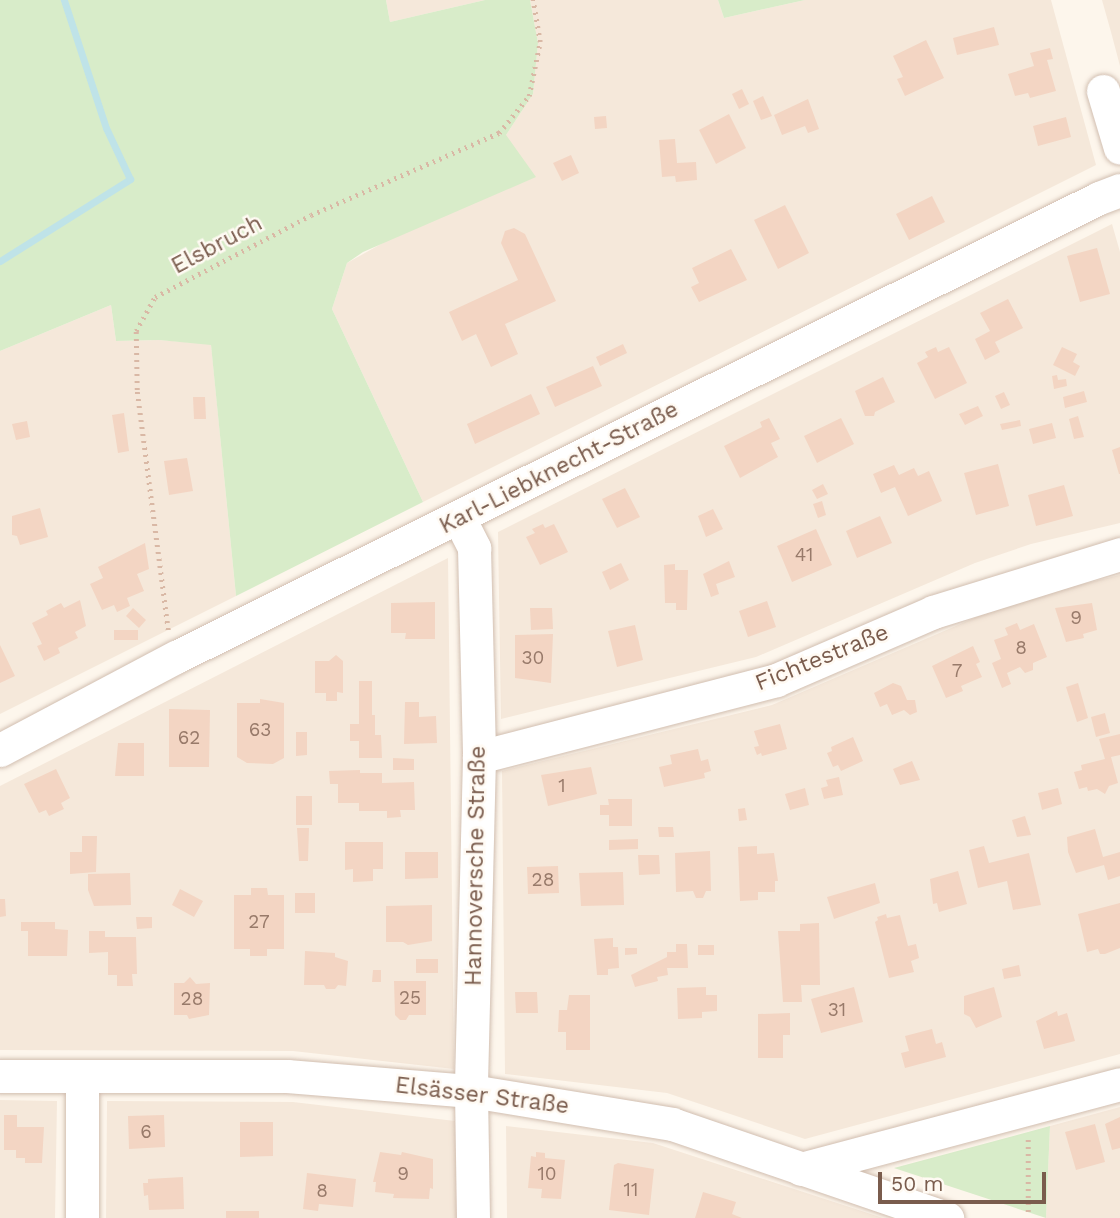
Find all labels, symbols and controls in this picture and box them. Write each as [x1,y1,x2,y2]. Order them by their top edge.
street label: Elsbruch [167,210,267,280]
street label: Karl-Liebknecht-Straße [435,396,683,540]
house number: 41 [795,544,813,566]
house number: 9 [1070,607,1082,629]
street label: Fichtestraße [751,619,893,697]
house number: 8 [1015,637,1027,659]
house number: 30 [522,647,544,669]
house number: 7 [952,660,962,682]
house number: 63 [249,719,271,741]
house number: 62 [178,727,200,749]
street label: Hannoversche Straße [460,746,492,986]
house number: 1 [558,775,566,797]
house number: 28 [532,869,554,891]
house number: 27 [248,911,270,933]
house number: 25 [399,987,421,1009]
house number: 28 [181,988,203,1010]
house number: 31 [828,999,846,1021]
street label: Elsässer Straße [393,1072,571,1120]
house number: 6 [140,1121,152,1143]
scale bar [882,1158,1050,1202]
house number: 9 [397,1163,409,1185]
house number: 10 [537,1163,557,1185]
text: 50 m [891,1171,943,1196]
house number: 11 [624,1179,638,1201]
house number: 8 [316,1180,328,1202]

